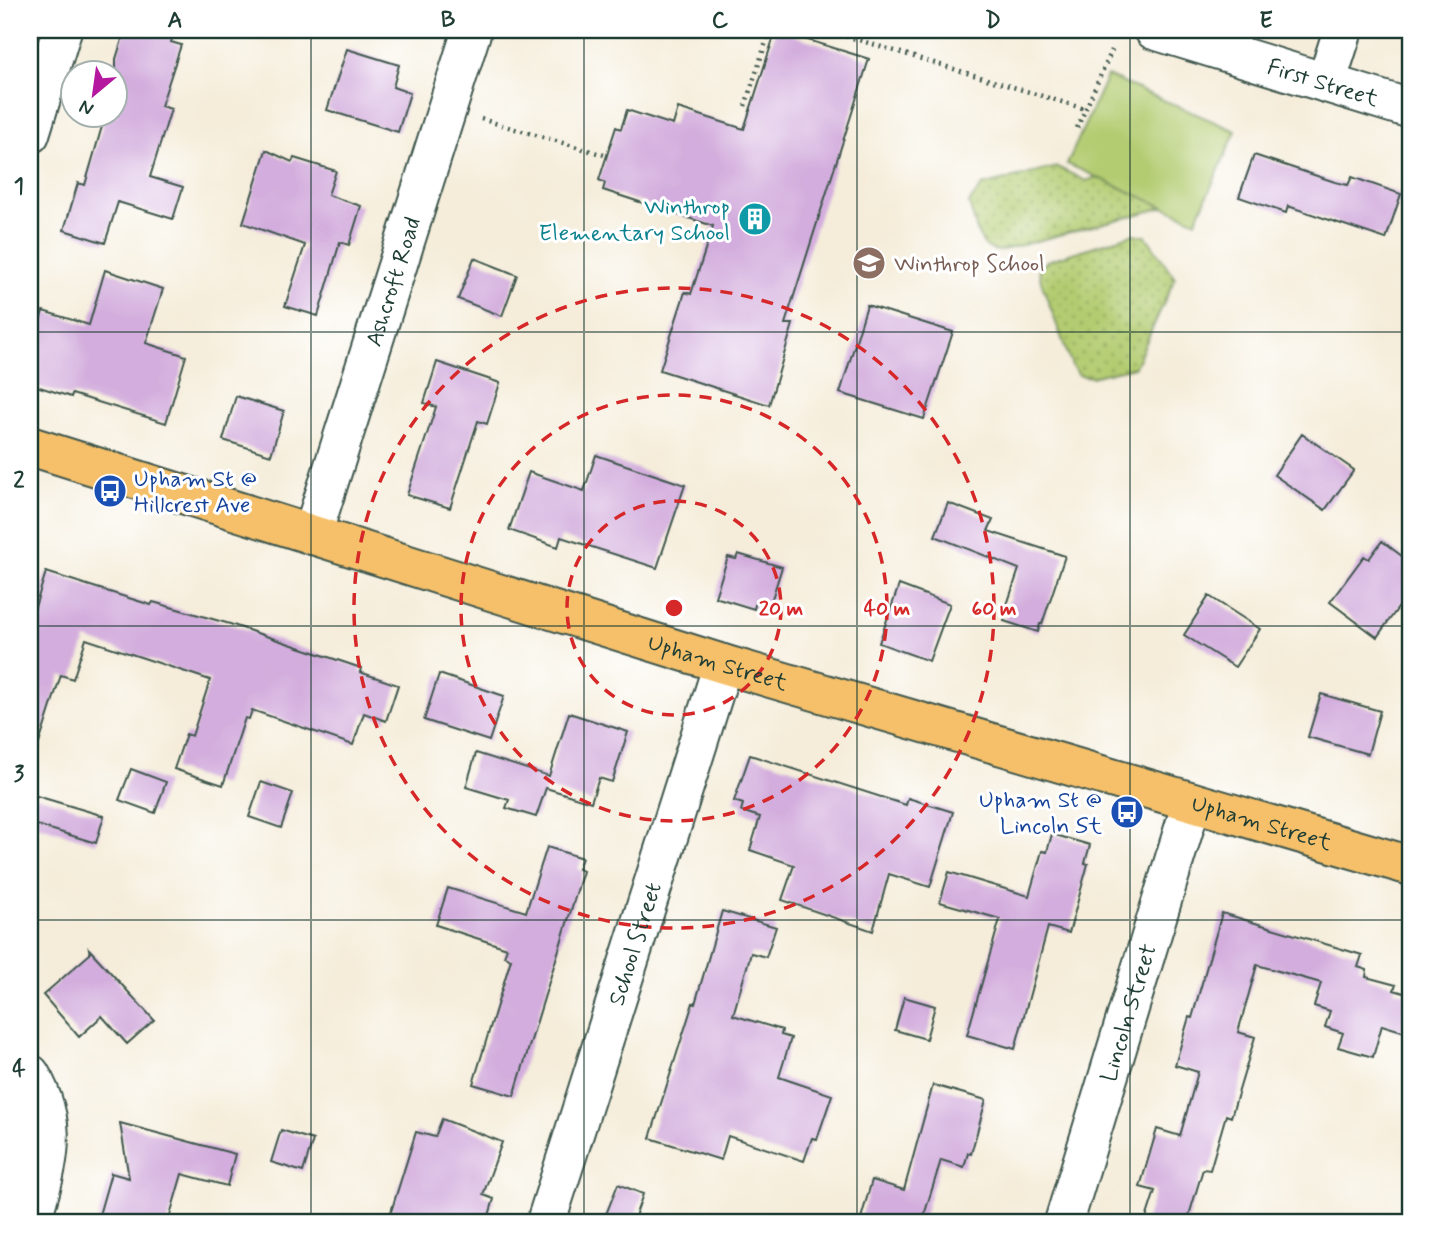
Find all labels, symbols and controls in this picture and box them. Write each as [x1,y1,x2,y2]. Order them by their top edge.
text: A [167,6,183,36]
text: B [441,6,456,36]
text: C [712,6,729,36]
text: D [985,6,1001,36]
text: E [1259,6,1273,36]
street label: First Street [1263,53,1382,115]
north arrow [60,60,130,130]
text: N [75,94,98,122]
text: 1 [14,172,24,202]
place label: Winthrop Elementary School [539,193,730,249]
building icon: Winthrop Elementary School [736,200,774,238]
street label: Ashcroft Road [360,214,429,351]
school or university icon: Winthrop School [850,244,888,282]
place label: Winthrop School [894,250,1045,280]
place label: Upham St @ Hillcrest Ave [134,465,257,521]
text: 2 [13,466,25,496]
bus stop icon: Upham St @ Hillcrest Ave [91,472,129,510]
text: 20 m [759,595,804,623]
text: 40 m [864,595,911,623]
text: 60 m [971,595,1017,623]
centre of rings [662,596,686,620]
street label: Upham Street [644,628,791,699]
text: 3 [14,760,25,790]
place label: Upham St @ Lincoln St [979,786,1102,842]
street label: Upham Street [1188,789,1335,859]
bus stop icon: Upham St @ Lincoln St [1108,793,1146,831]
street label: School Street [603,879,670,1010]
street label: Lincoln Street [1095,940,1165,1086]
text: 4 [12,1054,26,1084]

